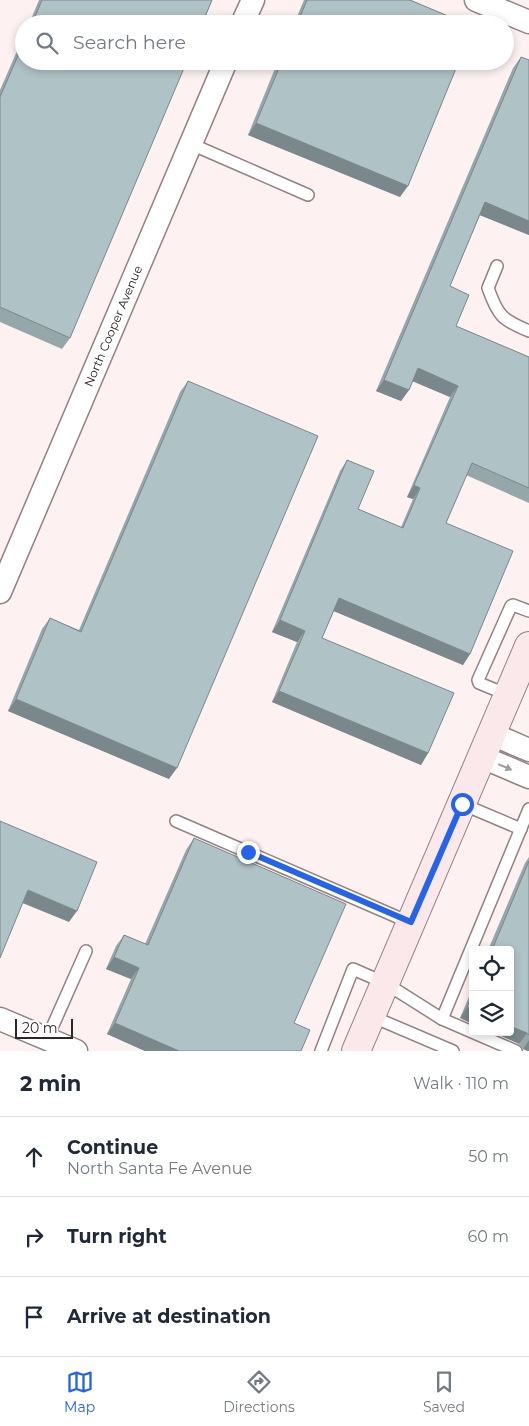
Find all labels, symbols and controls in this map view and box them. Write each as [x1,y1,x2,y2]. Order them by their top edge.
search box [15,15,514,70]
icon: search [33,29,61,57]
text: Search here [73,31,186,54]
street label: North Cooper Avenue [81,263,145,389]
one-way arrow [498,764,512,772]
route start [451,793,474,816]
route end [237,841,260,864]
map controls [469,946,514,1036]
button: locate [469,946,514,991]
button: layers [469,991,514,1036]
scale bar [15,1016,72,1039]
text: 20 m [22,1019,58,1037]
text: 2 min [20,1071,81,1096]
text: Walk · 110 m [413,1074,509,1093]
text: Continue [67,1136,158,1159]
icon: ahead [20,1143,48,1171]
text: 50 m [468,1147,509,1166]
text: North Santa Fe Avenue [67,1159,252,1178]
icon: right [20,1223,48,1251]
text: Turn right [67,1225,167,1248]
text: 60 m [467,1227,509,1246]
icon: arrive [20,1303,48,1331]
text: Arrive at destination [67,1305,271,1328]
tab: Map [64,1368,95,1416]
tab: Directions [223,1368,295,1416]
tab: Saved [423,1368,465,1416]

